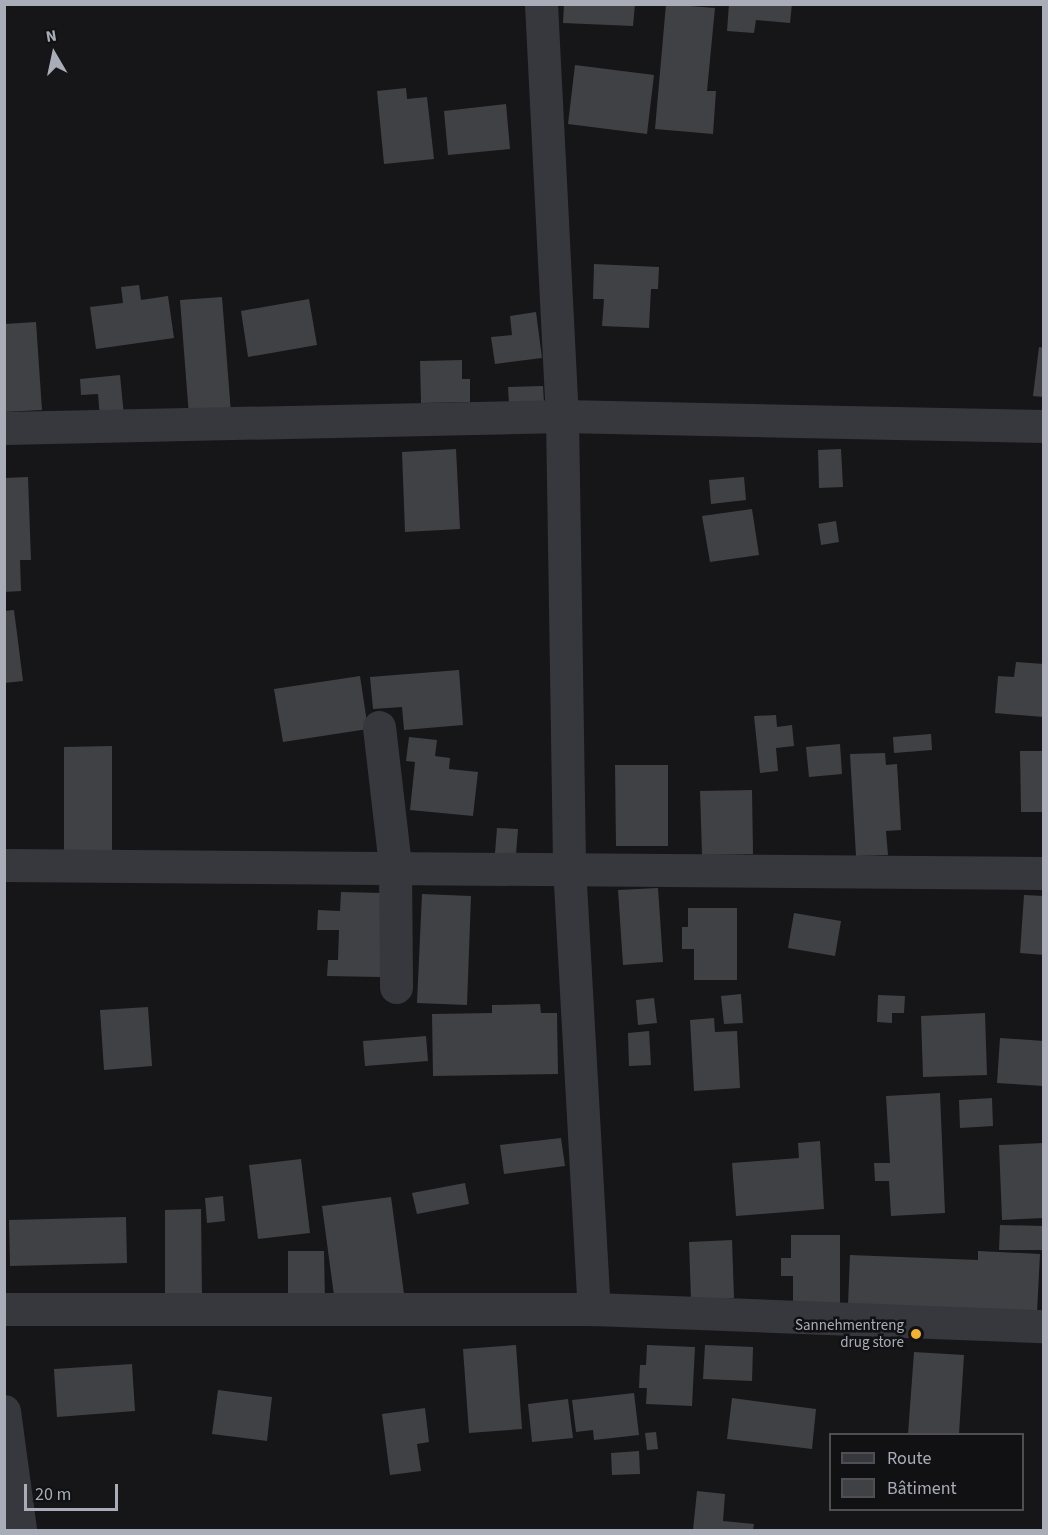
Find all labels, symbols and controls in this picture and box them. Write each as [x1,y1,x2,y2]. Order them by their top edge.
north arrow [24,24,84,84]
text: N [44,25,58,48]
place label: Sannehmentreng drug store [795,1316,904,1351]
marker: Sannehmentreng drug store [909,1327,923,1341]
legend [829,1433,1024,1511]
text: Route [887,1446,931,1471]
scale bar [27,1472,122,1510]
text: Bâtiment [887,1476,957,1501]
text: 20 m [35,1482,71,1507]

